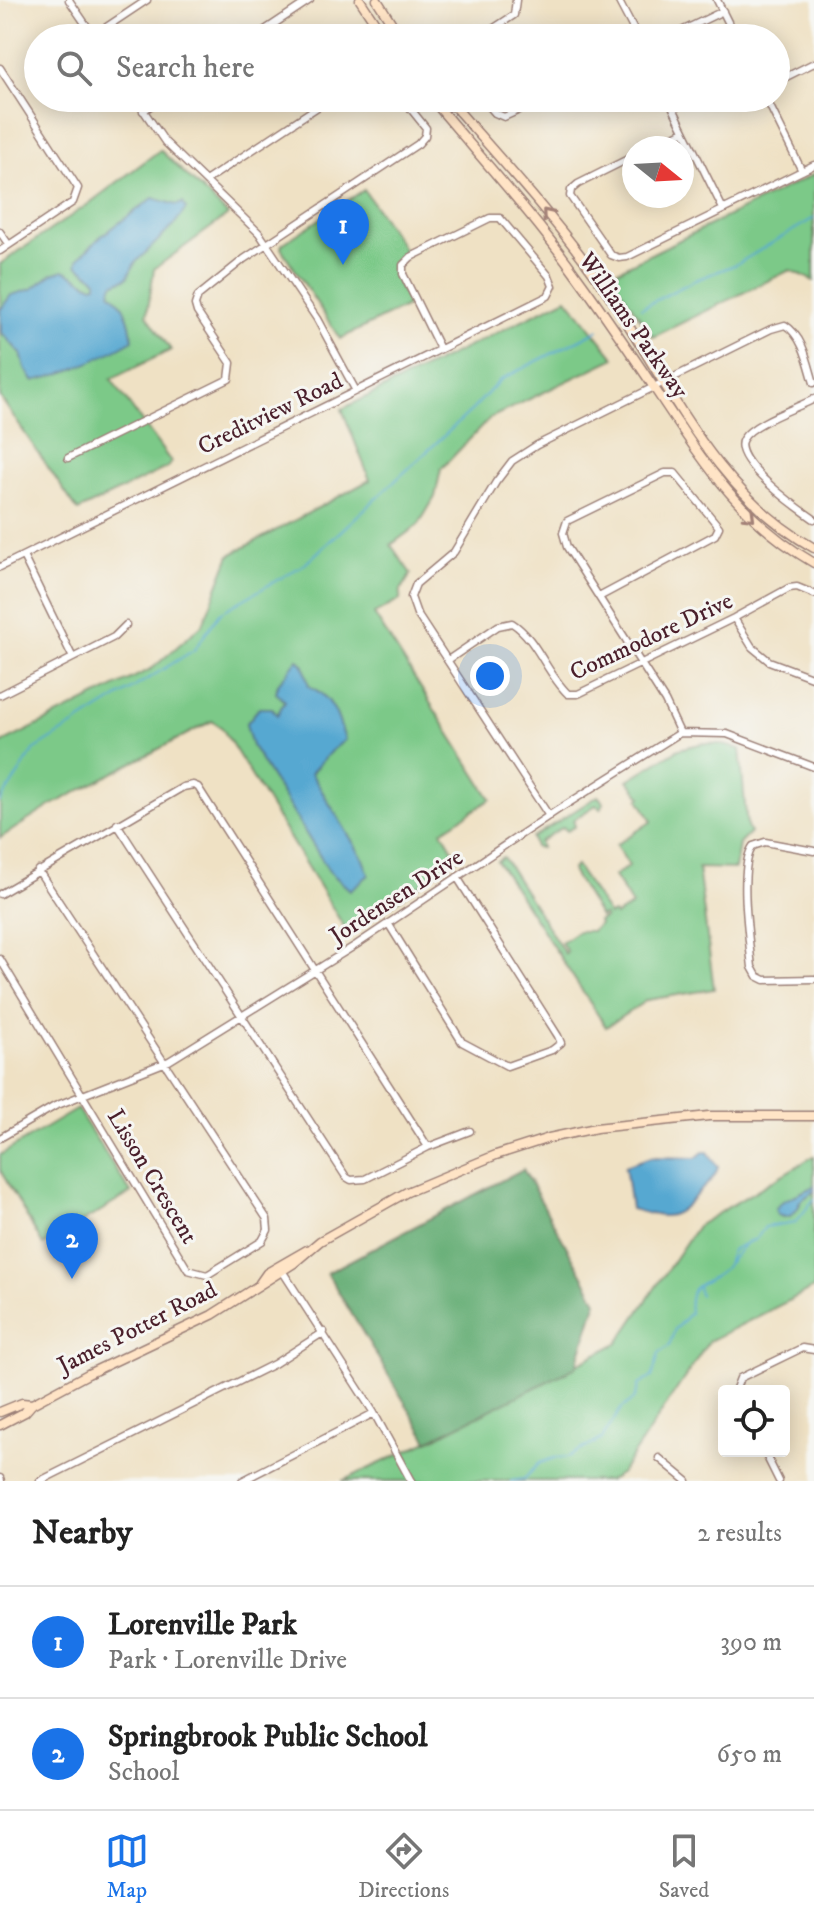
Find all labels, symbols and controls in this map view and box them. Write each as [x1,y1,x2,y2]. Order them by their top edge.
search box [24,24,790,112]
icon: search [52,46,96,90]
text: Search here [116,50,255,87]
north arrow [622,136,694,208]
pin: 1 [317,199,369,265]
one-way arrow [542,209,557,223]
street label: Williams Parkway [571,246,695,405]
street label: Creditview Road [193,366,348,462]
one-way arrow [741,506,755,521]
street label: Commodore Drive [565,586,738,688]
your location [470,656,510,696]
street label: Jordensen Drive [323,843,469,952]
street label: Lisson Crescent [100,1104,204,1250]
pin: 2 [46,1213,98,1279]
street label: James Potter Road [51,1275,222,1382]
map controls [718,1385,790,1457]
button: locate [718,1385,790,1457]
text: Nearby [32,1512,133,1554]
text: 2 results [697,1517,782,1550]
text: Lorenville Park [108,1607,297,1644]
text: 1 [53,1626,63,1659]
text: 390 m [720,1626,782,1659]
text: Park · Lorenville Drive [108,1644,347,1677]
text: Springbrook Public School [108,1719,428,1756]
text: 2 [52,1738,64,1771]
text: 650 m [716,1738,782,1771]
text: School [108,1756,179,1789]
tab: Map [105,1829,149,1904]
tab: Directions [358,1829,449,1904]
tab: Saved [659,1829,709,1904]

